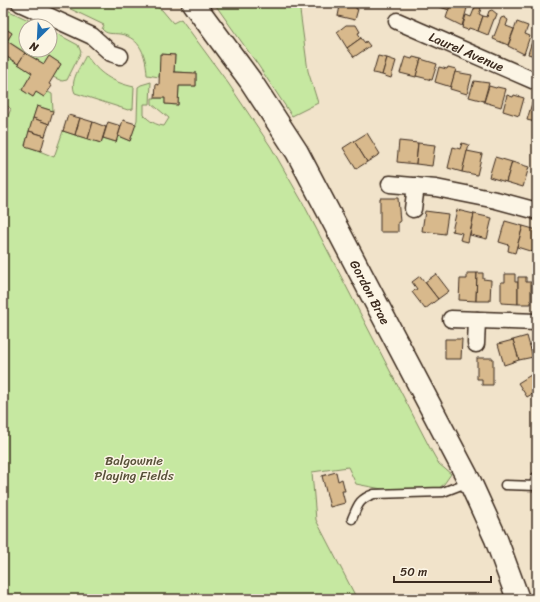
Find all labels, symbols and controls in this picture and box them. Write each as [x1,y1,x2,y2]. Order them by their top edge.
north arrow [18,18,58,58]
street label: Laurel Avenue [426,25,508,78]
text: N [26,36,42,57]
street label: Gordon Brae [344,255,397,329]
park label: Balgownie Playing Fields [94,449,175,487]
scale bar [394,558,491,584]
text: 50 m [400,561,427,583]

